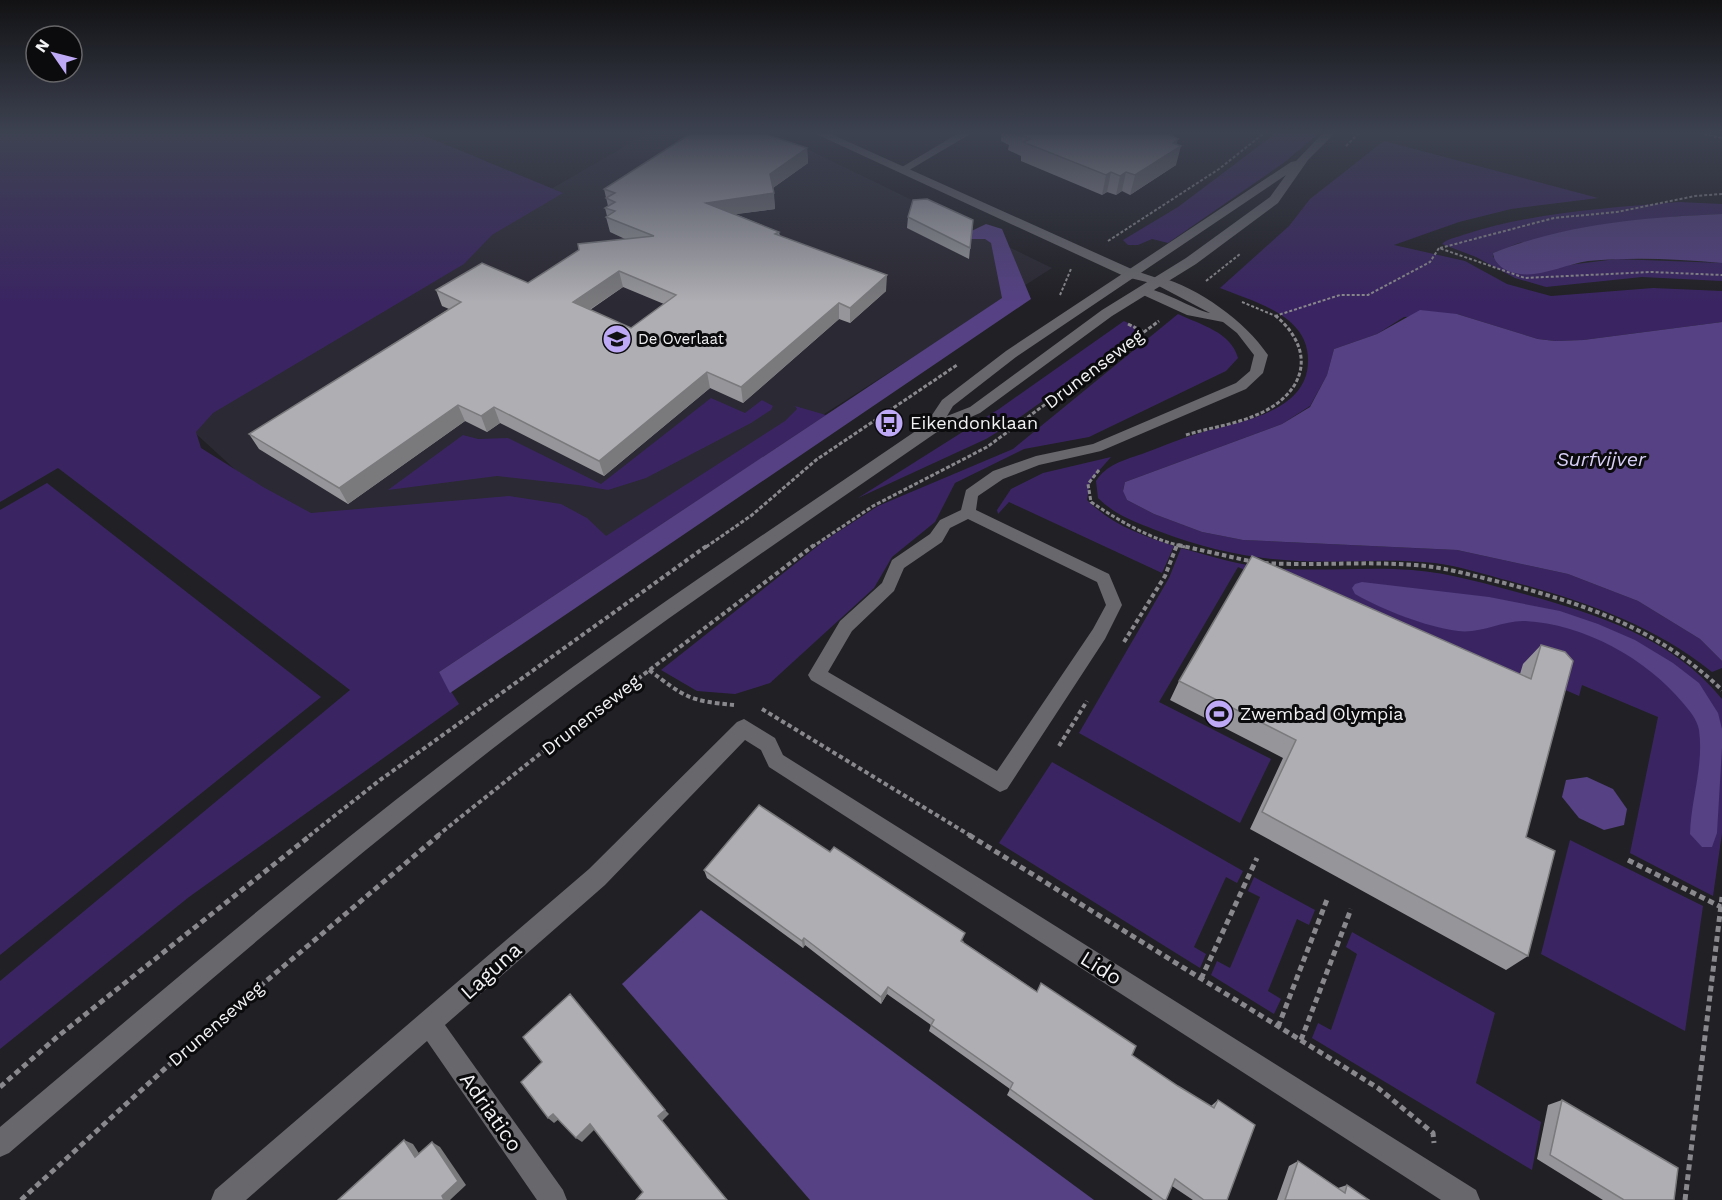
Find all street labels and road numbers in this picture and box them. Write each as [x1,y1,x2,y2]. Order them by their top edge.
street label: Drunenseweg [1040,324,1148,413]
street label: Drunenseweg [538,670,644,759]
street label: Laguna [455,937,526,1004]
street label: Lido [1076,945,1127,990]
street label: Drunenseweg [164,977,268,1070]
street label: Adriatico [455,1067,528,1156]

